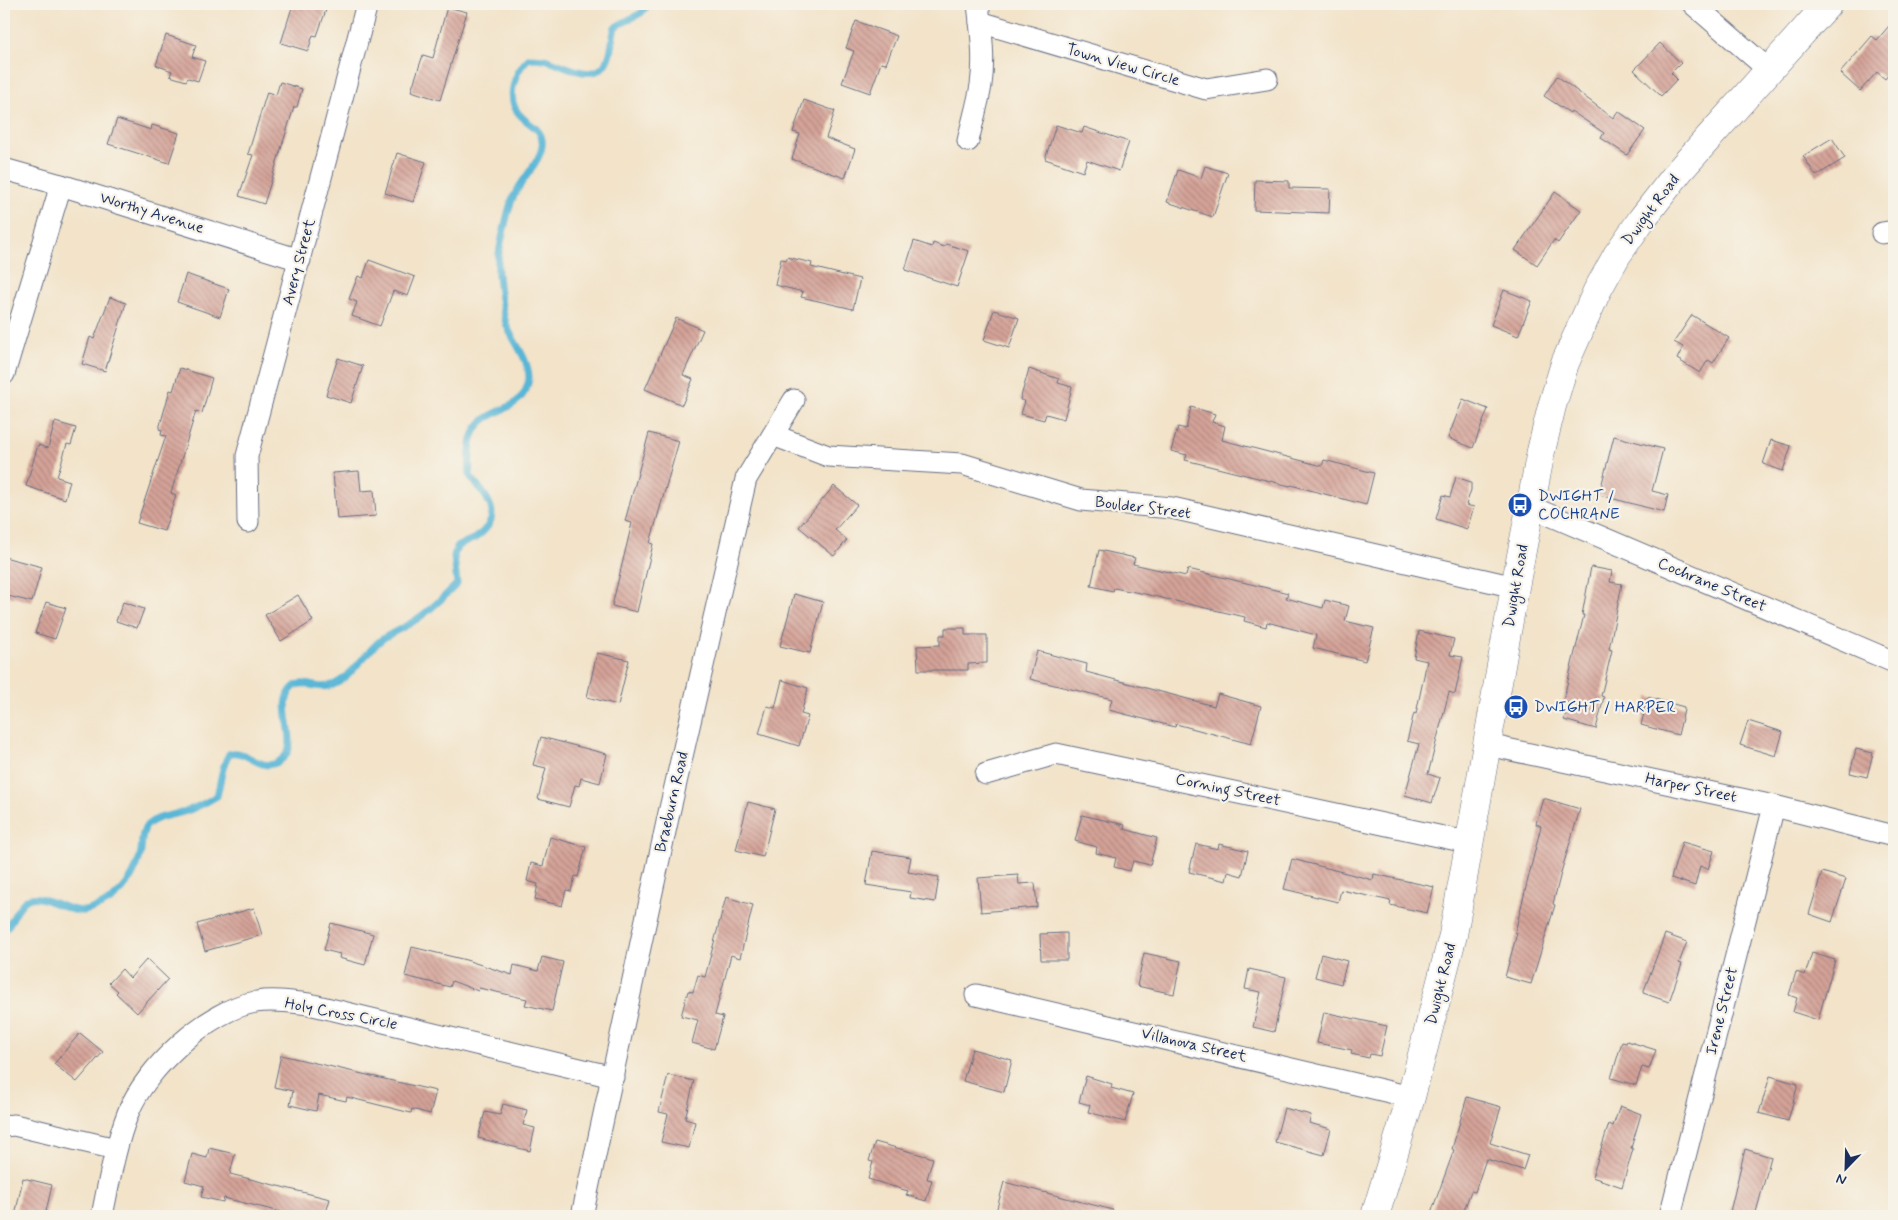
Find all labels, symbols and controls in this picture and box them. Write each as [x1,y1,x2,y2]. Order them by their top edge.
street label: Town View Circle [1064,39,1182,91]
street label: Dwight Road [1617,170,1685,250]
street label: Worthy Avenue [97,187,207,239]
street label: Avery Street [277,216,321,308]
place label: DWIGHT / COCHRANE [1538,486,1620,525]
street label: Boulder Street [1094,492,1192,524]
bus stop icon: DWIGHT / COCHRANE [1507,492,1533,518]
street label: Dwight Road [1498,543,1535,629]
street label: Cochrane Street [1654,553,1770,618]
bus stop icon: DWIGHT / HARPER [1503,694,1529,720]
place label: DWIGHT / HARPER [1534,697,1676,718]
street label: Braeburn Road [650,750,694,854]
street label: Harper Street [1643,768,1739,808]
street label: Corning Street [1173,769,1283,812]
street label: Dwight Road [1421,941,1462,1028]
street label: Irene Street [1701,964,1743,1057]
street label: Holy Cross Circle [283,993,399,1035]
street label: Villanova Street [1139,1023,1249,1067]
north arrow [1820,1142,1870,1192]
text: N [1834,1169,1849,1189]

